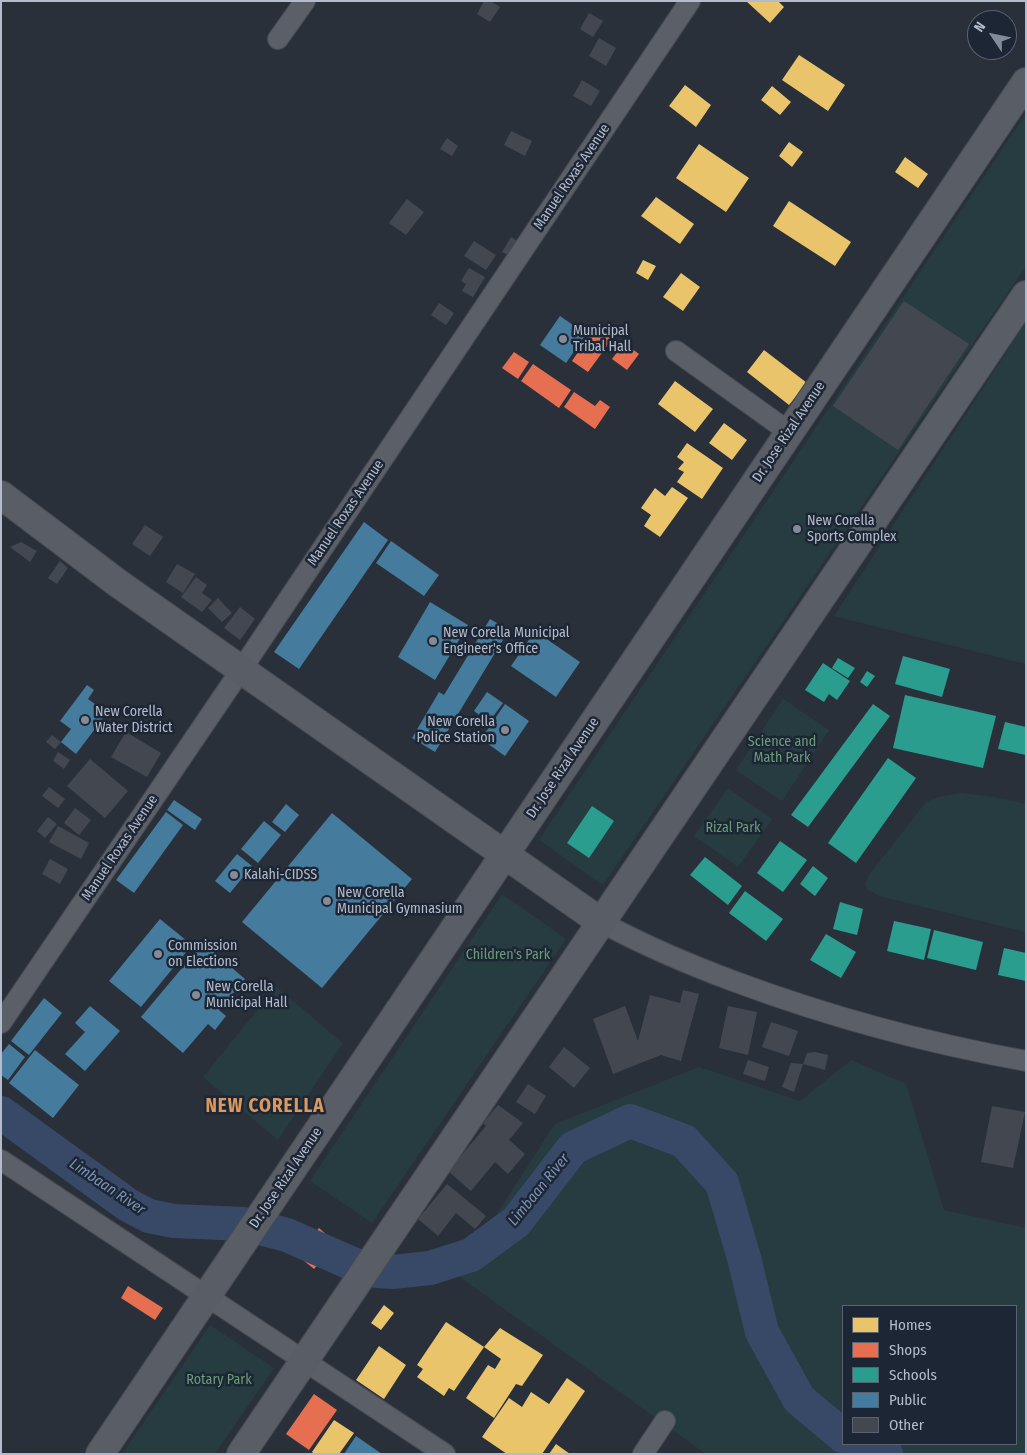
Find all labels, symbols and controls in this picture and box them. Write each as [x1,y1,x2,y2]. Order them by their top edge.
north arrow [967,10,1017,60]
text: N [971,19,989,35]
street label: Manuel Roxas Avenue [530,121,614,233]
place label: Municipal Tribal Hall [573,323,631,356]
marker: Municipal Tribal Hall [557,333,569,345]
street label: Dr. Jose Rizal Avenue [749,378,829,486]
street label: Manuel Roxas Avenue [304,457,388,569]
place label: New Corella Sports Complex [807,513,896,546]
marker: New Corella Sports Complex [791,523,803,535]
place label: New Corella Municipal Engineer's Office [443,625,569,658]
marker: New Corella Municipal Engineer's Office [427,635,439,647]
place label: New Corella Water District [95,704,173,736]
marker: New Corella Water District [79,714,91,726]
place label: New Corella Police Station [416,714,495,746]
street label: Dr. Jose Rizal Avenue [523,714,603,822]
marker: New Corella Police Station [499,724,511,736]
park label: Science and Math Park [748,734,816,766]
street label: Manuel Roxas Avenue [78,792,162,904]
park label: Rizal Park [705,820,761,836]
place label: Kalahi-CIDSS [244,867,317,883]
marker: Kalahi-CIDSS [228,869,240,881]
place label: New Corella Municipal Gymnasium [337,885,462,918]
marker: New Corella Municipal Gymnasium [321,895,333,907]
place label: Commission on Elections [168,938,238,970]
park label: Children's Park [466,947,550,963]
marker: Commission on Elections [152,948,164,960]
place label: New Corella Municipal Hall [206,979,287,1012]
marker: New Corella Municipal Hall [190,989,202,1001]
district label: NEW CORELLA [204,1096,326,1118]
street label: Dr. Jose Rizal Avenue [246,1124,326,1232]
water label: Limbaan River [505,1150,573,1230]
water label: Limbaan River [66,1155,148,1219]
legend [842,1305,1017,1445]
text: Homes [889,1316,931,1334]
text: Shops [889,1341,927,1359]
text: Schools [889,1366,937,1384]
park label: Rotary Park [186,1372,252,1388]
text: Public [889,1391,926,1409]
text: Other [889,1416,924,1434]

